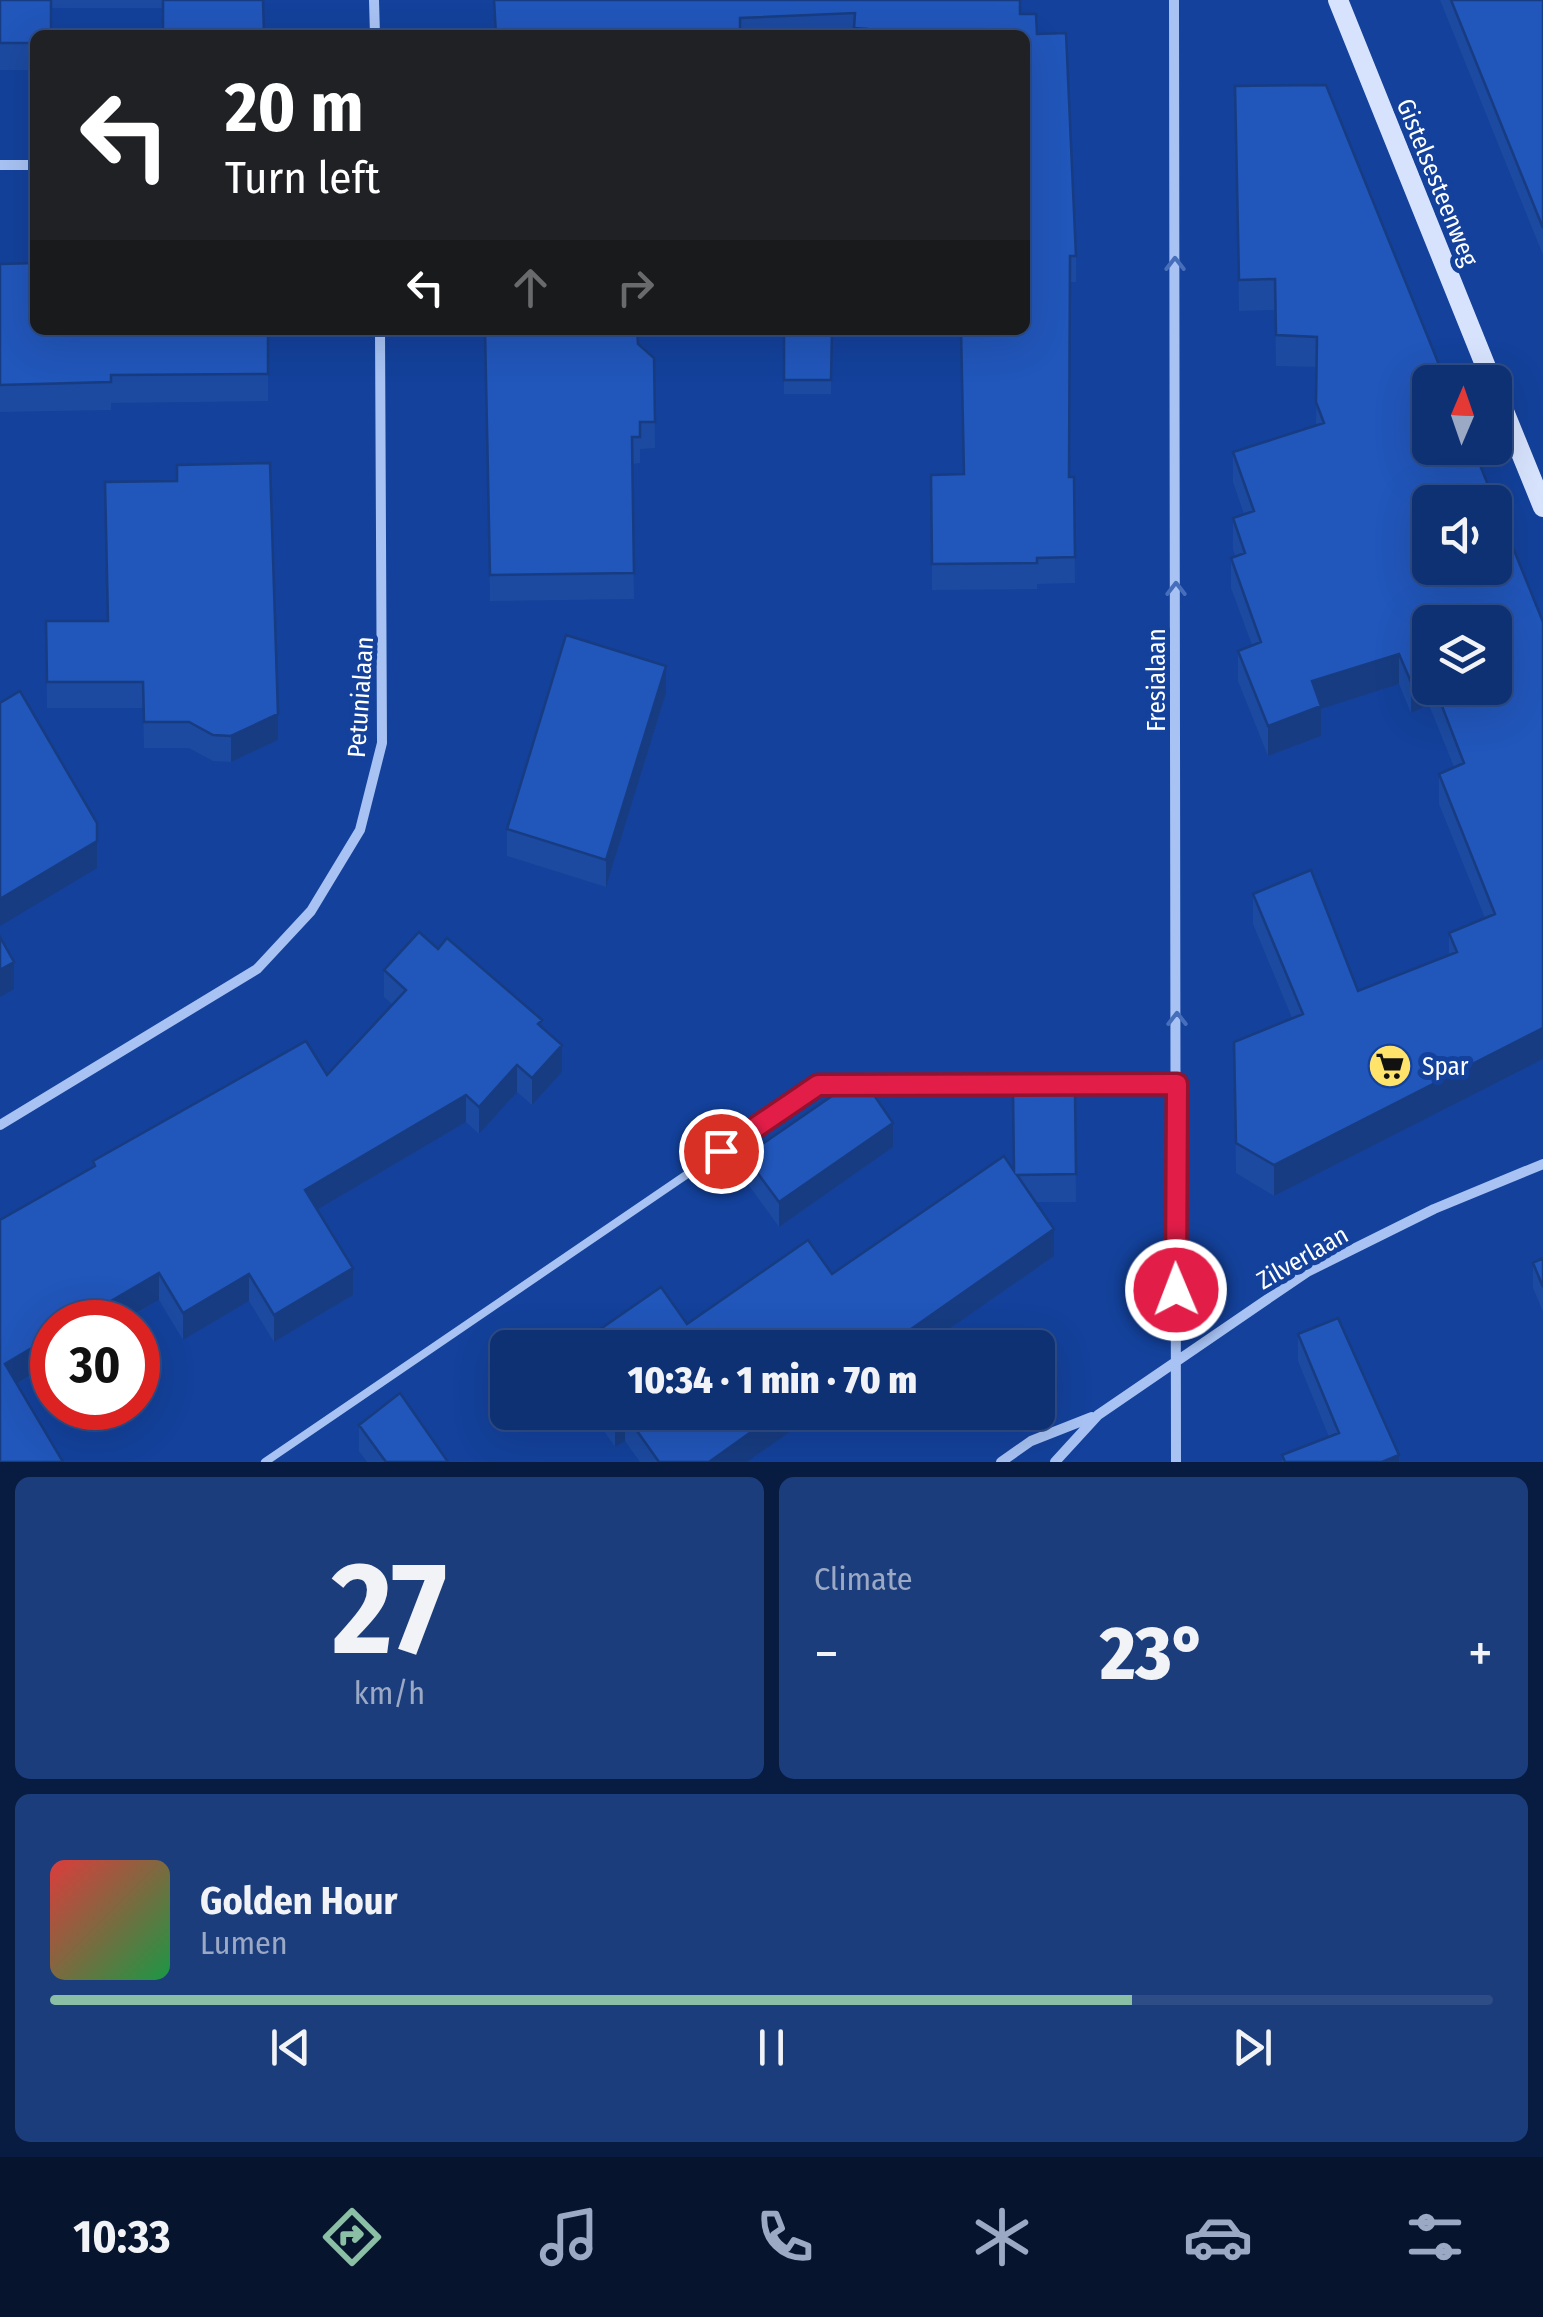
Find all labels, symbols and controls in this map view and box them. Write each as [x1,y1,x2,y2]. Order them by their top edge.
text: 20 m [225,66,364,150]
icon: left [60,70,190,200]
street label: Gistelsesteenweg [1390,94,1484,271]
text: Turn left [225,151,380,205]
one-way arrow [1164,255,1186,270]
icon: left [398,260,453,315]
icon: ahead [503,260,558,315]
icon: right [608,260,663,315]
north arrow [1412,365,1512,465]
map controls [1412,365,1512,705]
button: sound [1412,485,1512,585]
one-way arrow [1165,580,1187,596]
button: layers [1412,605,1512,705]
street label: Fresialaan [1142,628,1172,732]
street label: Petunialaan [342,635,380,759]
one-way arrow [1166,1010,1188,1026]
supermarket icon: Spar [1367,1043,1413,1089]
place label: Spar [1422,1052,1469,1082]
pin [679,1109,764,1194]
icon: arrive [694,1124,749,1179]
street label: Zilverlaan [1251,1220,1354,1296]
position arrow [1124,1238,1228,1342]
speed limit sign: 30 [30,1300,160,1430]
text: 10:34 · 1 min · 70 m [628,1357,917,1403]
text: 27 [332,1531,447,1687]
text: Climate [814,1560,913,1598]
text: 23° [1100,1609,1207,1699]
text: − [814,1621,839,1687]
text: + [1468,1621,1493,1687]
text: km/h [354,1674,425,1712]
text: Golden Hour [200,1878,398,1924]
text: Lumen [200,1924,288,1962]
icon: previous [263,2020,318,2075]
icon: pause [744,2020,799,2075]
icon: next [1225,2020,1280,2075]
icon: directions [317,2202,387,2272]
icon: music [534,2202,604,2272]
icon: phone [750,2202,820,2272]
icon: climate [967,2202,1037,2272]
icon: car [1183,2202,1253,2272]
icon: filters [1400,2202,1470,2272]
text: 10:33 [73,2210,170,2264]

